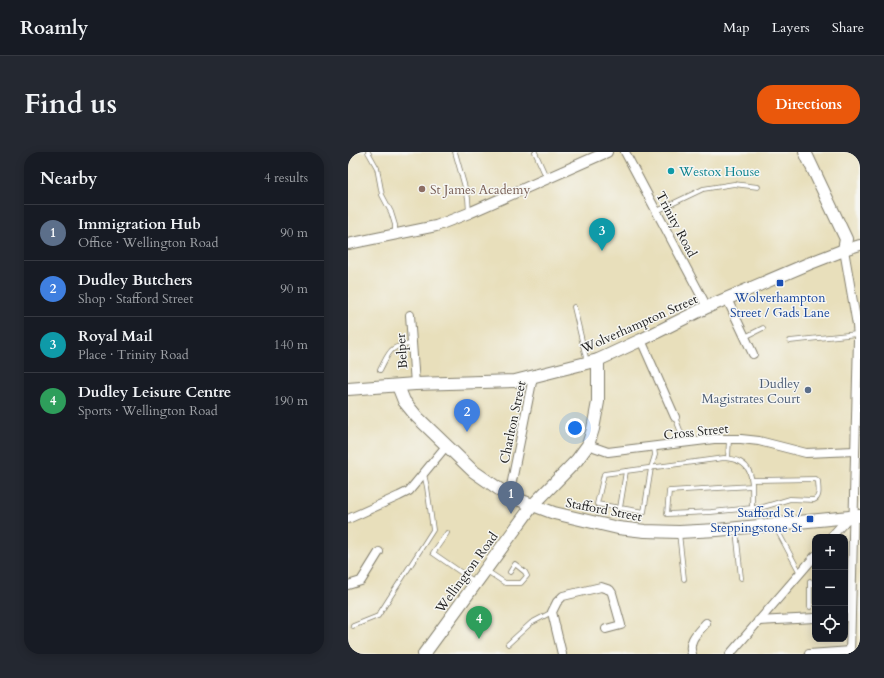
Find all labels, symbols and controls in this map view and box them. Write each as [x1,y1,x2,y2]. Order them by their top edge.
text: Roamly [20,15,88,41]
text: Map [723,18,750,37]
text: Layers [772,18,810,37]
text: Share [832,18,864,37]
text: Find us [24,85,117,123]
button: Directions [757,85,860,124]
place label: Westox House [678,163,760,181]
marker: Westox House [666,166,676,176]
text: Nearby [40,167,97,190]
text: 4 results [264,169,308,187]
place label: St James Academy [430,181,530,199]
marker: St James Academy [417,184,427,194]
street label: Trinity Road [651,188,701,261]
text: Immigration Hub [78,214,201,234]
pin: 3 [589,218,615,251]
text: 1 [50,224,56,242]
text: 90 m [280,224,308,242]
text: Office · Wellington Road [78,234,218,252]
text: Dudley Butchers [78,270,192,290]
marker: Wolverhampton Street / Gads Lane [775,278,785,288]
text: 2 [50,280,56,298]
text: 90 m [280,280,308,298]
place label: Wolverhampton Street / Gads Lane [730,289,830,322]
text: Shop · Stafford Street [78,290,193,308]
street label: Wolverhampton Street [577,290,701,358]
text: Royal Mail [78,326,153,346]
street label: Belper [392,332,412,369]
text: 3 [50,336,56,354]
text: 140 m [274,336,308,354]
text: Place · Trinity Road [78,346,189,364]
place label: Dudley Magistrates Court [702,375,800,408]
street label: Charlton Street [495,379,531,465]
text: Dudley Leisure Centre [78,382,231,402]
marker: Dudley Magistrates Court [803,385,813,395]
text: 4 [50,392,56,410]
text: 190 m [274,392,308,410]
pin: 2 [454,399,480,432]
text: Sports · Wellington Road [78,402,218,420]
your location [565,418,585,438]
street label: Cross Street [663,420,729,444]
pin: 1 [498,481,524,514]
street label: Stafford Street [564,494,644,526]
place label: Stafford St / Steppingstone St [710,504,803,537]
marker: Stafford St / Steppingstone St [805,514,815,524]
street label: Wellington Road [431,528,502,617]
map controls [812,534,848,642]
button: + [812,534,848,570]
button: − [812,570,848,606]
pin: 4 [466,606,492,639]
button: locate [812,606,848,642]

